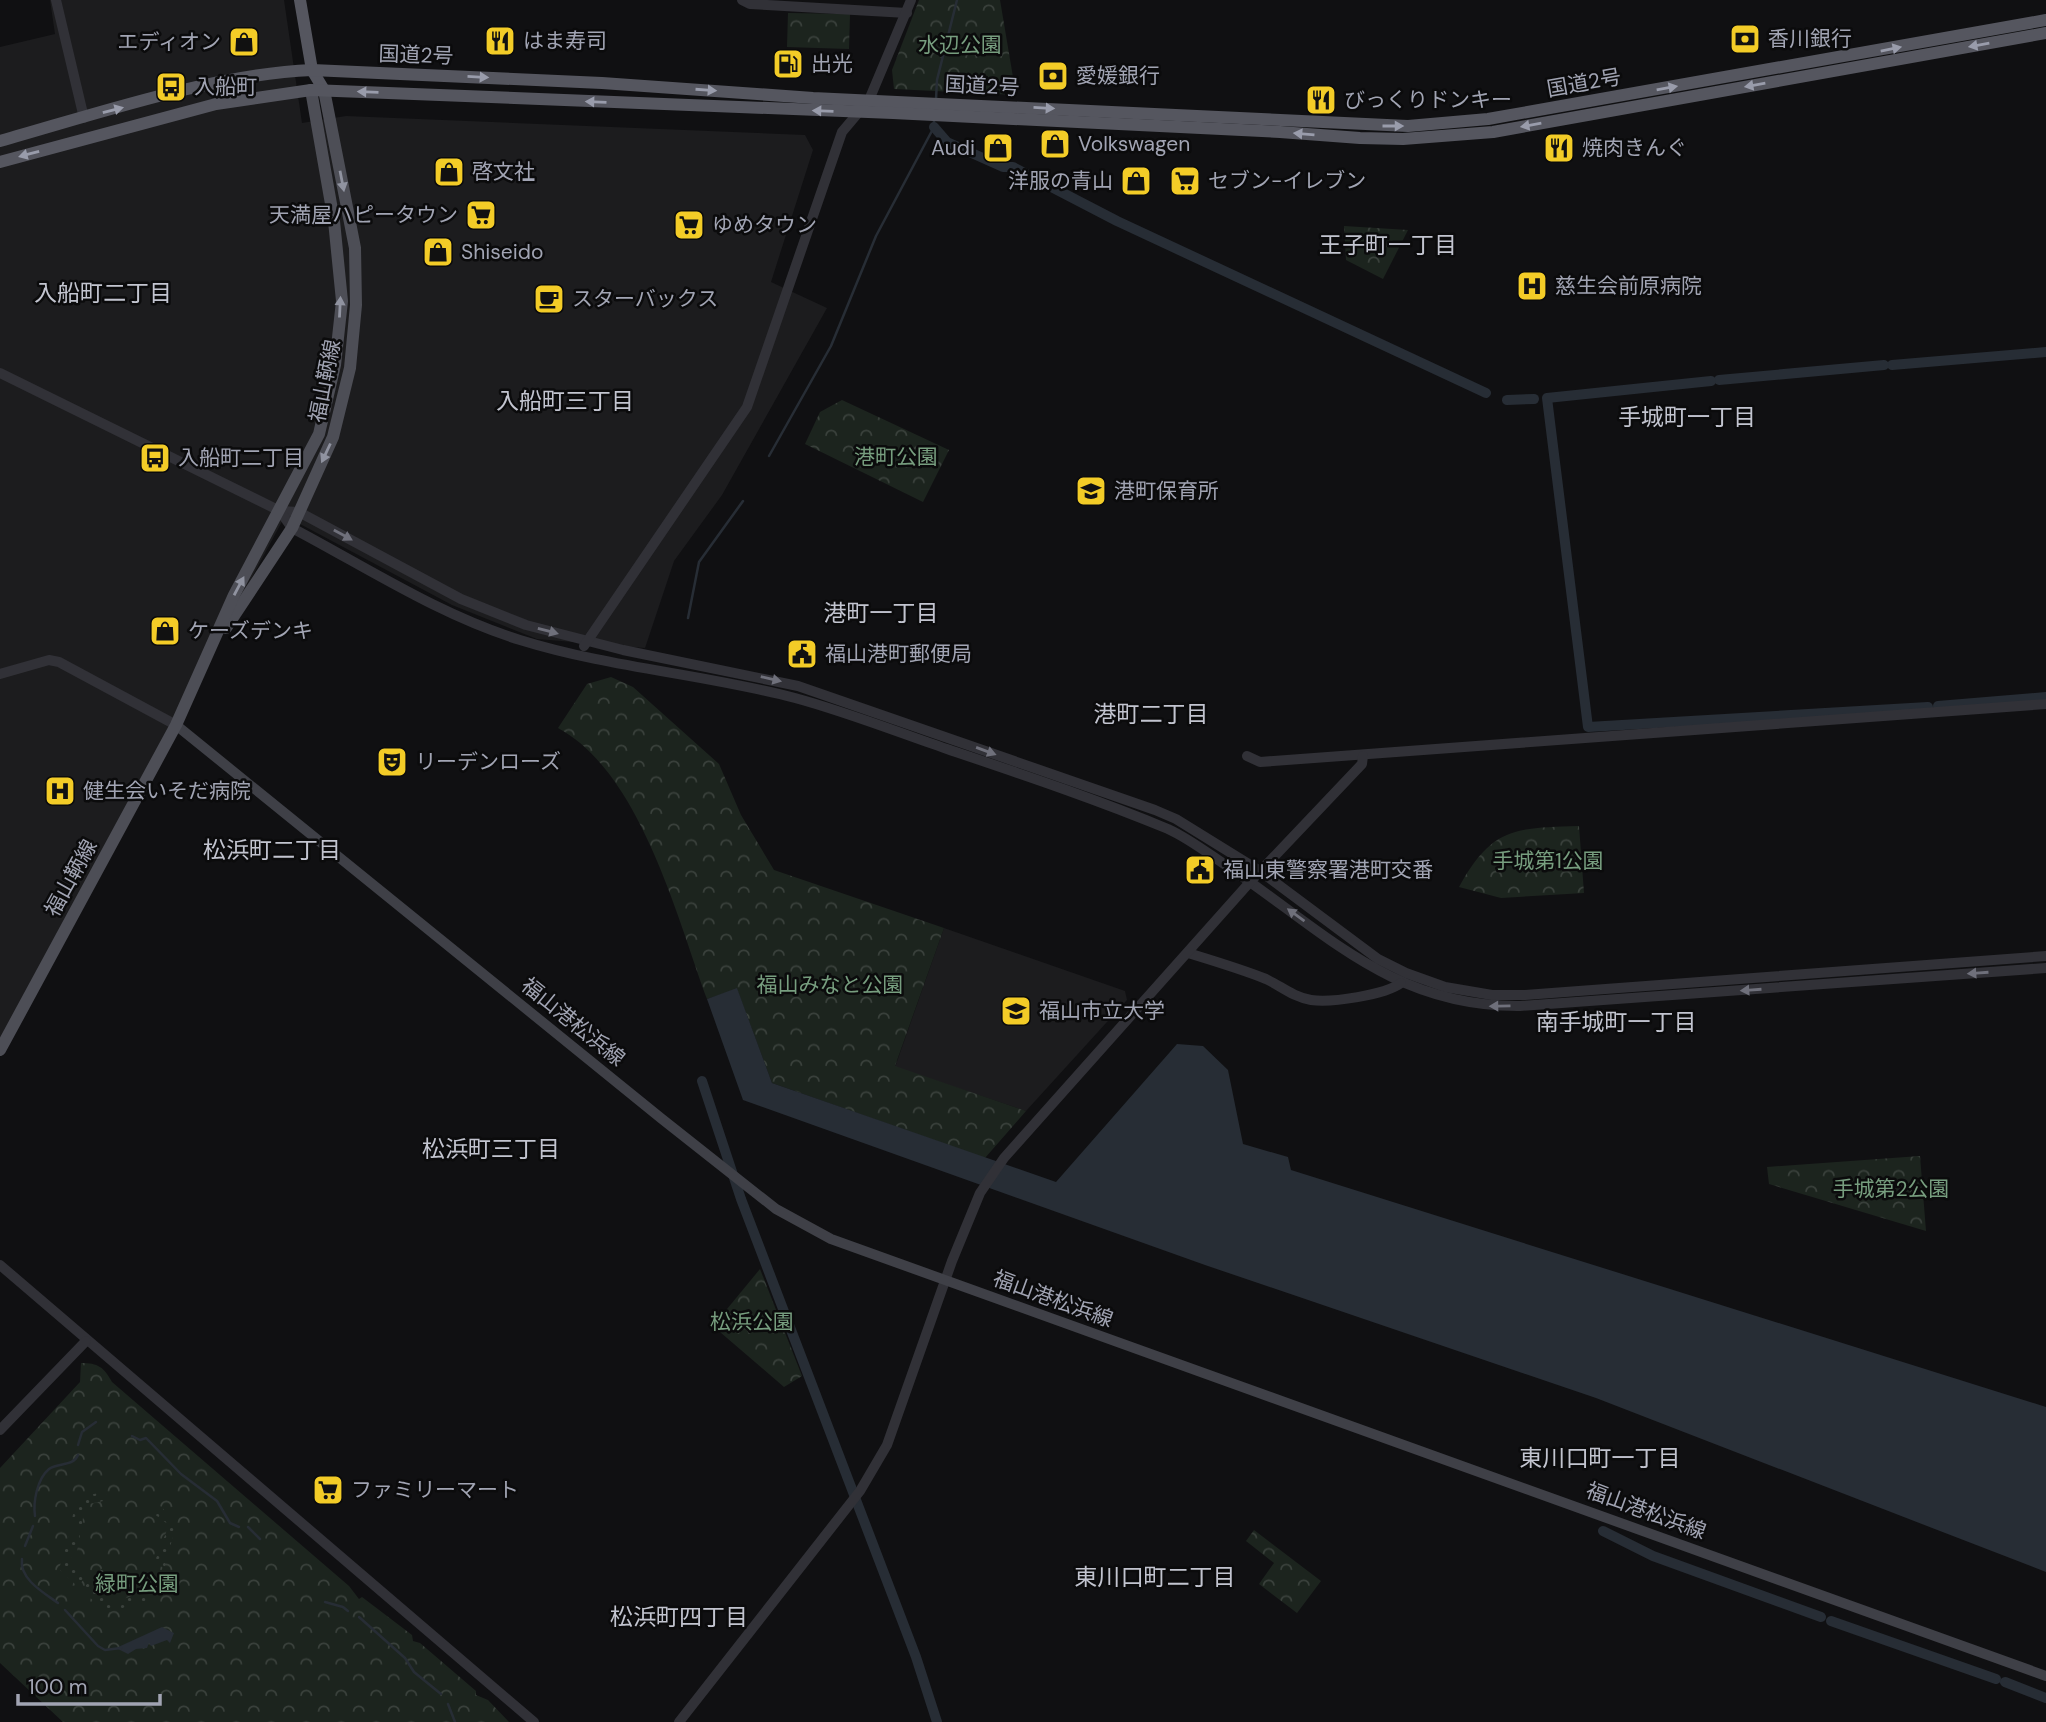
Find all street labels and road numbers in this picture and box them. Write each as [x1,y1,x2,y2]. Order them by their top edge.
street label: 国道2号 [378,40,454,70]
street label: 国道2号 [1545,63,1623,103]
street label: 国道2号 [944,70,1020,102]
street label: 福山鞆線 [303,337,347,425]
street label: 福山鞆線 [38,834,104,922]
street label: 福山港松浜線 [515,971,631,1073]
street label: 福山港松浜線 [989,1264,1117,1334]
street label: 福山港松浜線 [1582,1476,1710,1546]

